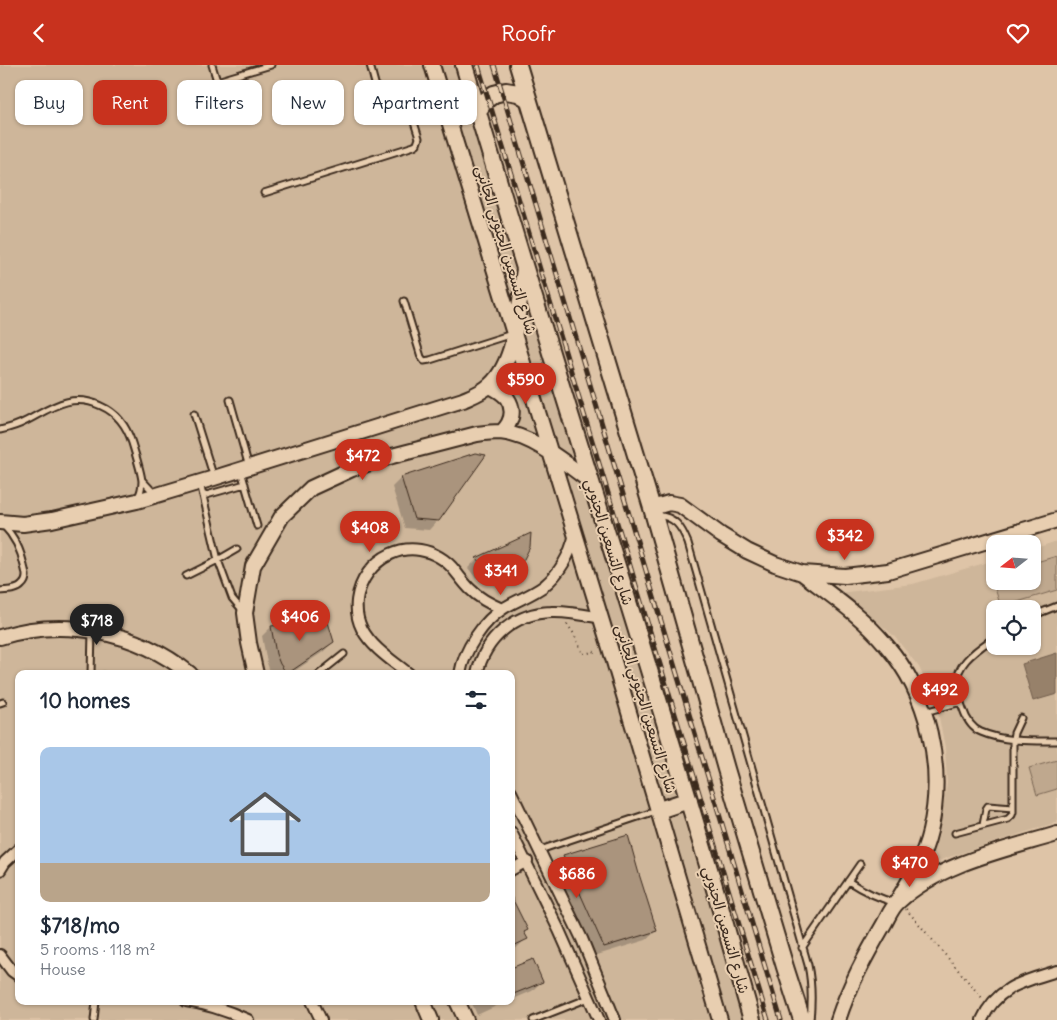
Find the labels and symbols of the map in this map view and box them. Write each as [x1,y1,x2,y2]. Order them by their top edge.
street label: شارع التسعين الجنوبي الجانبى [468,163,541,338]
pin: $590 [496,363,556,405]
pin: $472 [333,439,393,481]
street label: شارع التسعين الجنوبي [577,476,638,609]
pin: $408 [340,511,400,553]
pin: $342 [815,519,875,561]
north arrow [986,535,1041,590]
pin: $341 [471,553,531,596]
pin: $406 [270,599,330,642]
pin: $718 [67,603,127,646]
street label: شارع التسعين الجنوبي الجانبى [608,622,681,797]
pin: $492 [910,673,970,715]
pin: $470 [880,845,940,888]
pin: $686 [547,857,607,899]
street label: شارع التسعين الجنوبي [695,864,754,997]

